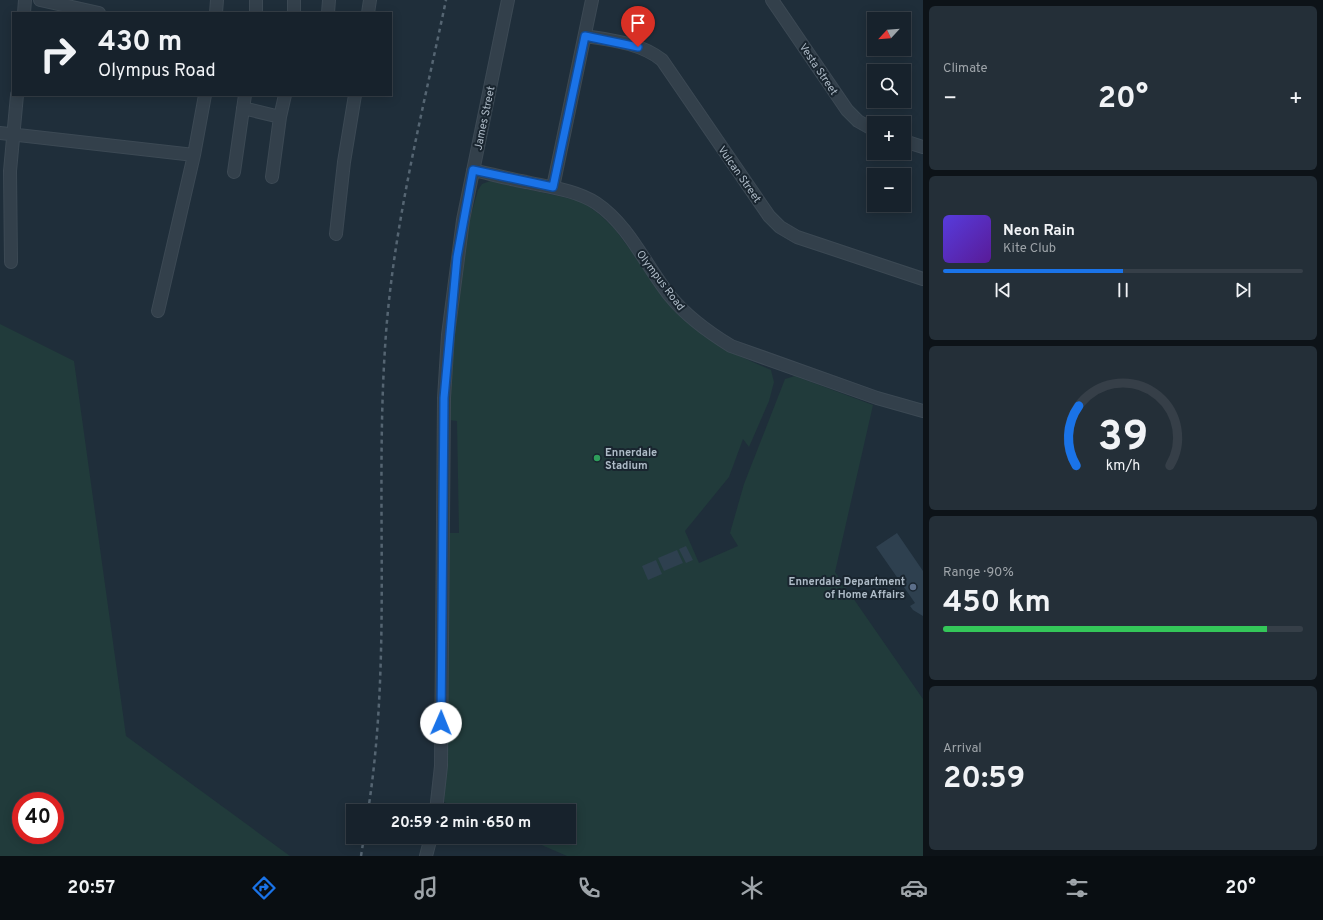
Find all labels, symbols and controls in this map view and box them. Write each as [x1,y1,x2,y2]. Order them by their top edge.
pin [621,6,655,47]
icon: arrive [627,12,649,34]
north arrow [867,12,911,56]
map controls [867,12,911,212]
text: 430 m [98,25,182,61]
icon: right [32,28,84,80]
street label: Vesta Street [796,41,841,98]
text: Olympus Road [98,60,216,83]
text: Climate [943,61,988,77]
button: search [867,64,911,108]
text: 20° [1098,81,1148,118]
street label: James Street [471,85,499,152]
text: − [943,86,957,113]
text: + [1289,86,1303,113]
button: + [867,116,911,160]
street label: Vulcan Street [715,144,764,206]
button: − [867,168,911,212]
text: Neon Rain [1003,222,1075,241]
text: Kite Club [1003,241,1056,257]
street label: Olympus Road [633,248,687,314]
icon: previous [992,279,1014,301]
icon: pause [1112,279,1134,301]
icon: next [1232,279,1254,301]
text: 39 [1098,412,1148,465]
place label: Ennerdale Stadium [605,446,657,473]
marker: Ennerdale Stadium [592,453,602,463]
text: km/h [1106,457,1140,475]
text: Range · 90% [943,565,1014,581]
place label: Ennerdale Department of Home Affairs [789,575,905,602]
marker: Ennerdale Department of Home Affairs [908,582,918,592]
text: 450 km [943,585,1051,622]
position arrow [420,702,462,744]
text: Arrival [943,741,982,757]
text: 20:59 [943,761,1025,798]
speed limit sign: 40 [12,792,64,844]
text: 20:59 · 2 min · 650 m [391,814,531,833]
icon: directions [250,874,278,902]
icon: music [412,874,440,902]
icon: phone [575,874,603,902]
icon: climate [738,874,766,902]
icon: car [900,874,928,902]
icon: filters [1063,874,1091,902]
text: 20:57 [67,877,115,900]
text: 20° [1225,877,1256,900]

